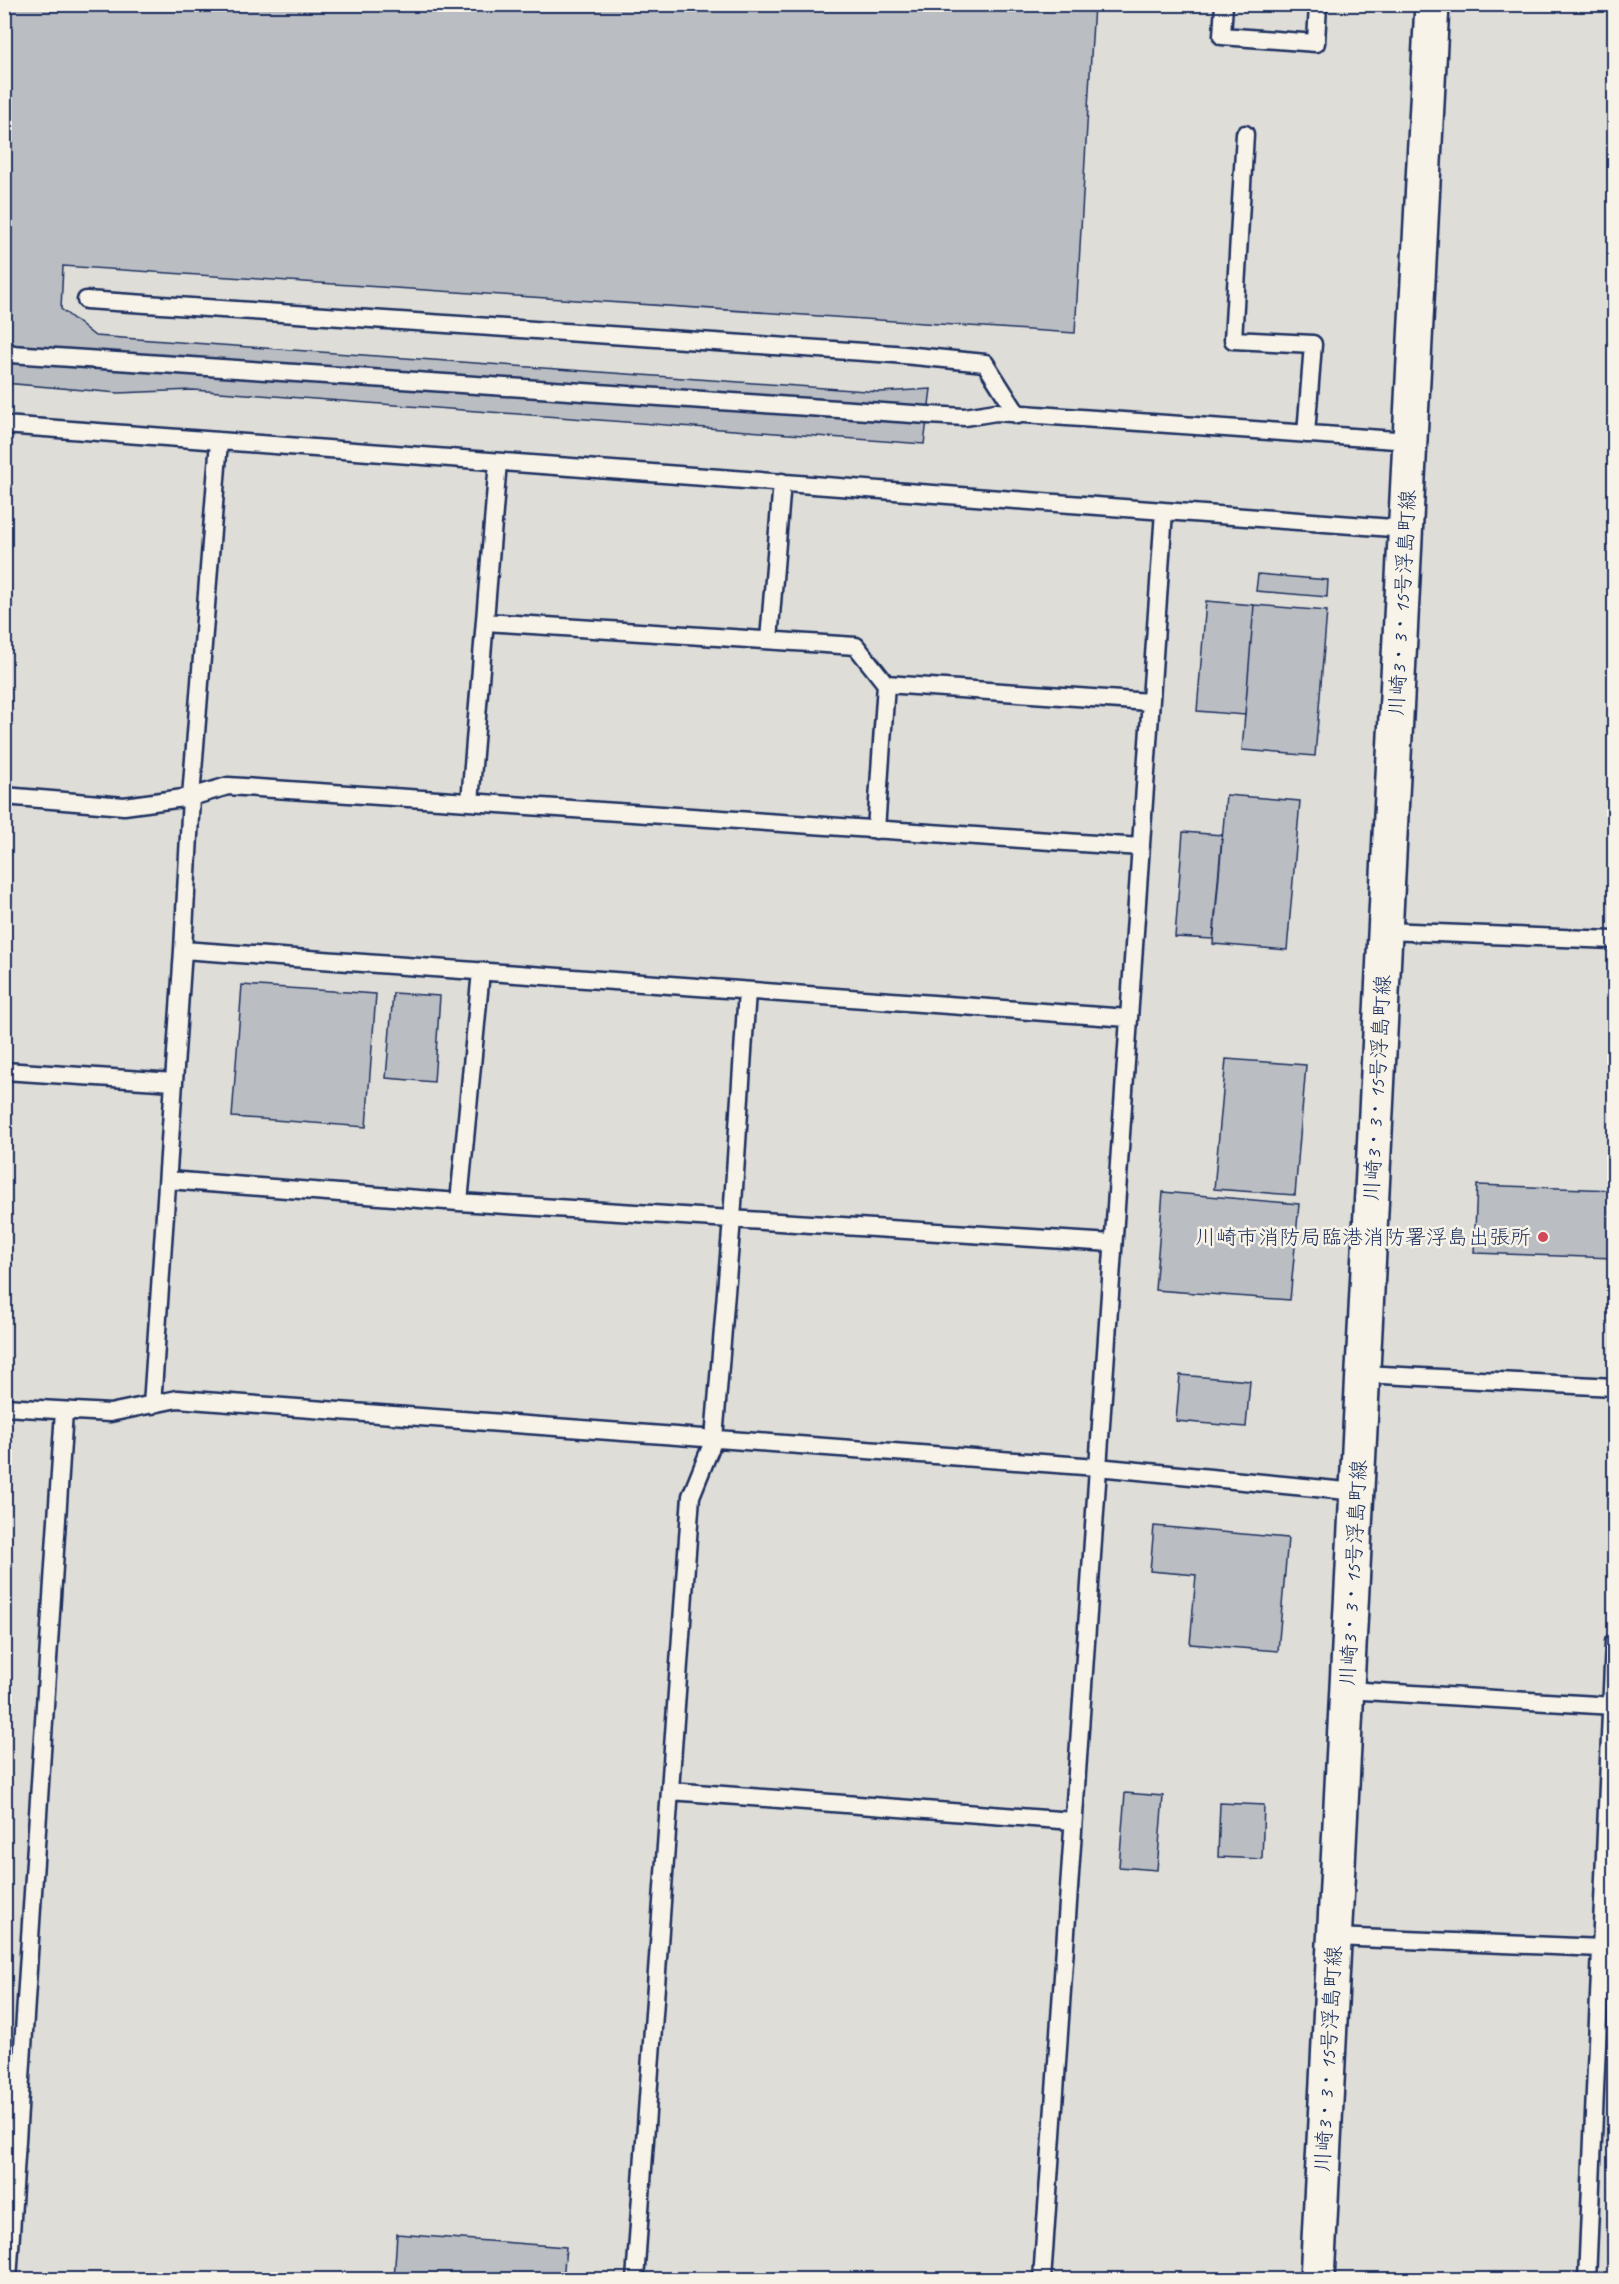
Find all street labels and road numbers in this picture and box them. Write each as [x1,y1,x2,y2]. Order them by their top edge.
street label: 川崎3・3・15号浮島町線 [1383,489,1421,717]
street label: 川崎3・3・15号浮島町線 [1358,974,1396,1202]
street label: 川崎3・3・15号浮島町線 [1334,1459,1372,1687]
street label: 川崎3・3・15号浮島町線 [1309,1945,1347,2173]

